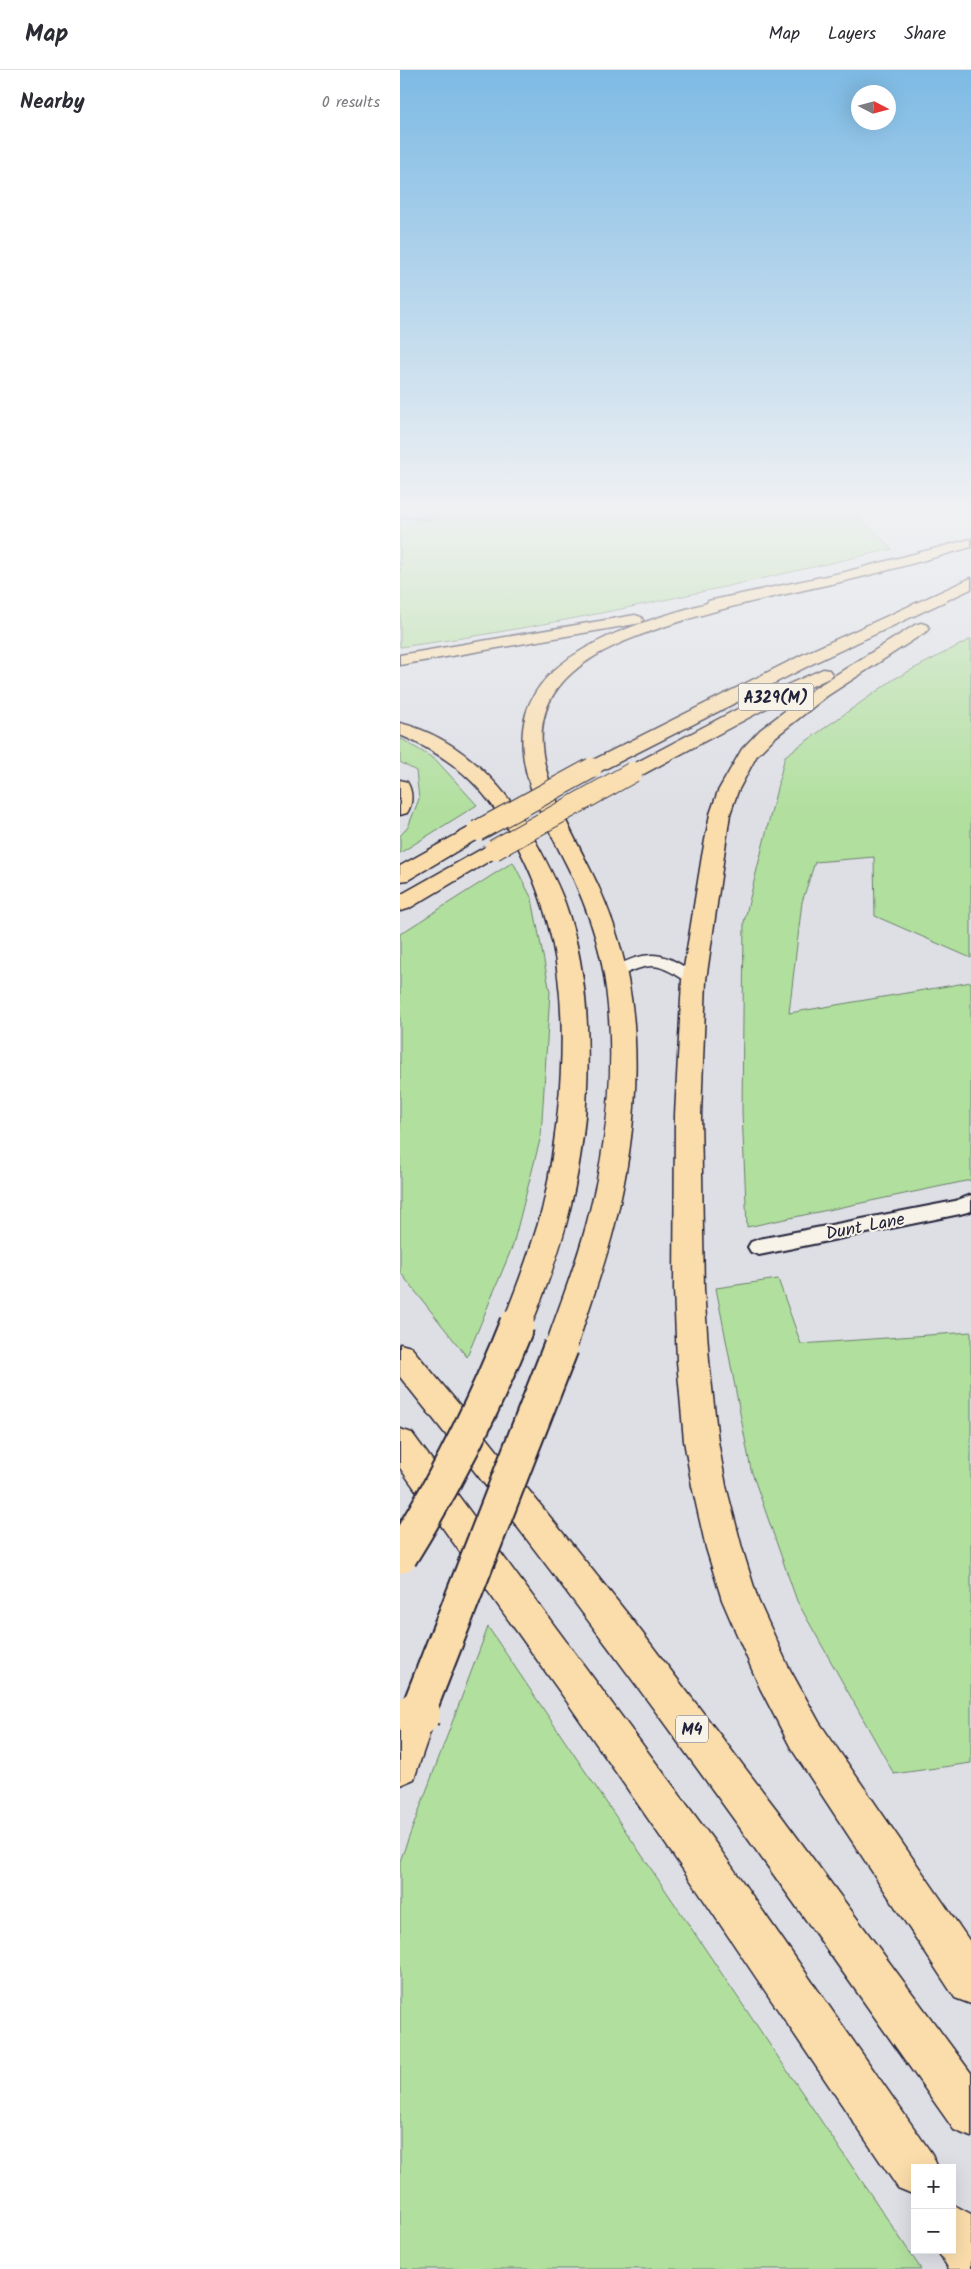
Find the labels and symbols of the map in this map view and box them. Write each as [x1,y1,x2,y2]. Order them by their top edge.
north arrow [851,85,896,130]
road number: A329(M) [738,684,814,710]
street label: Dunt Lane [823,1206,907,1249]
road number: M4 [676,1716,708,1742]

